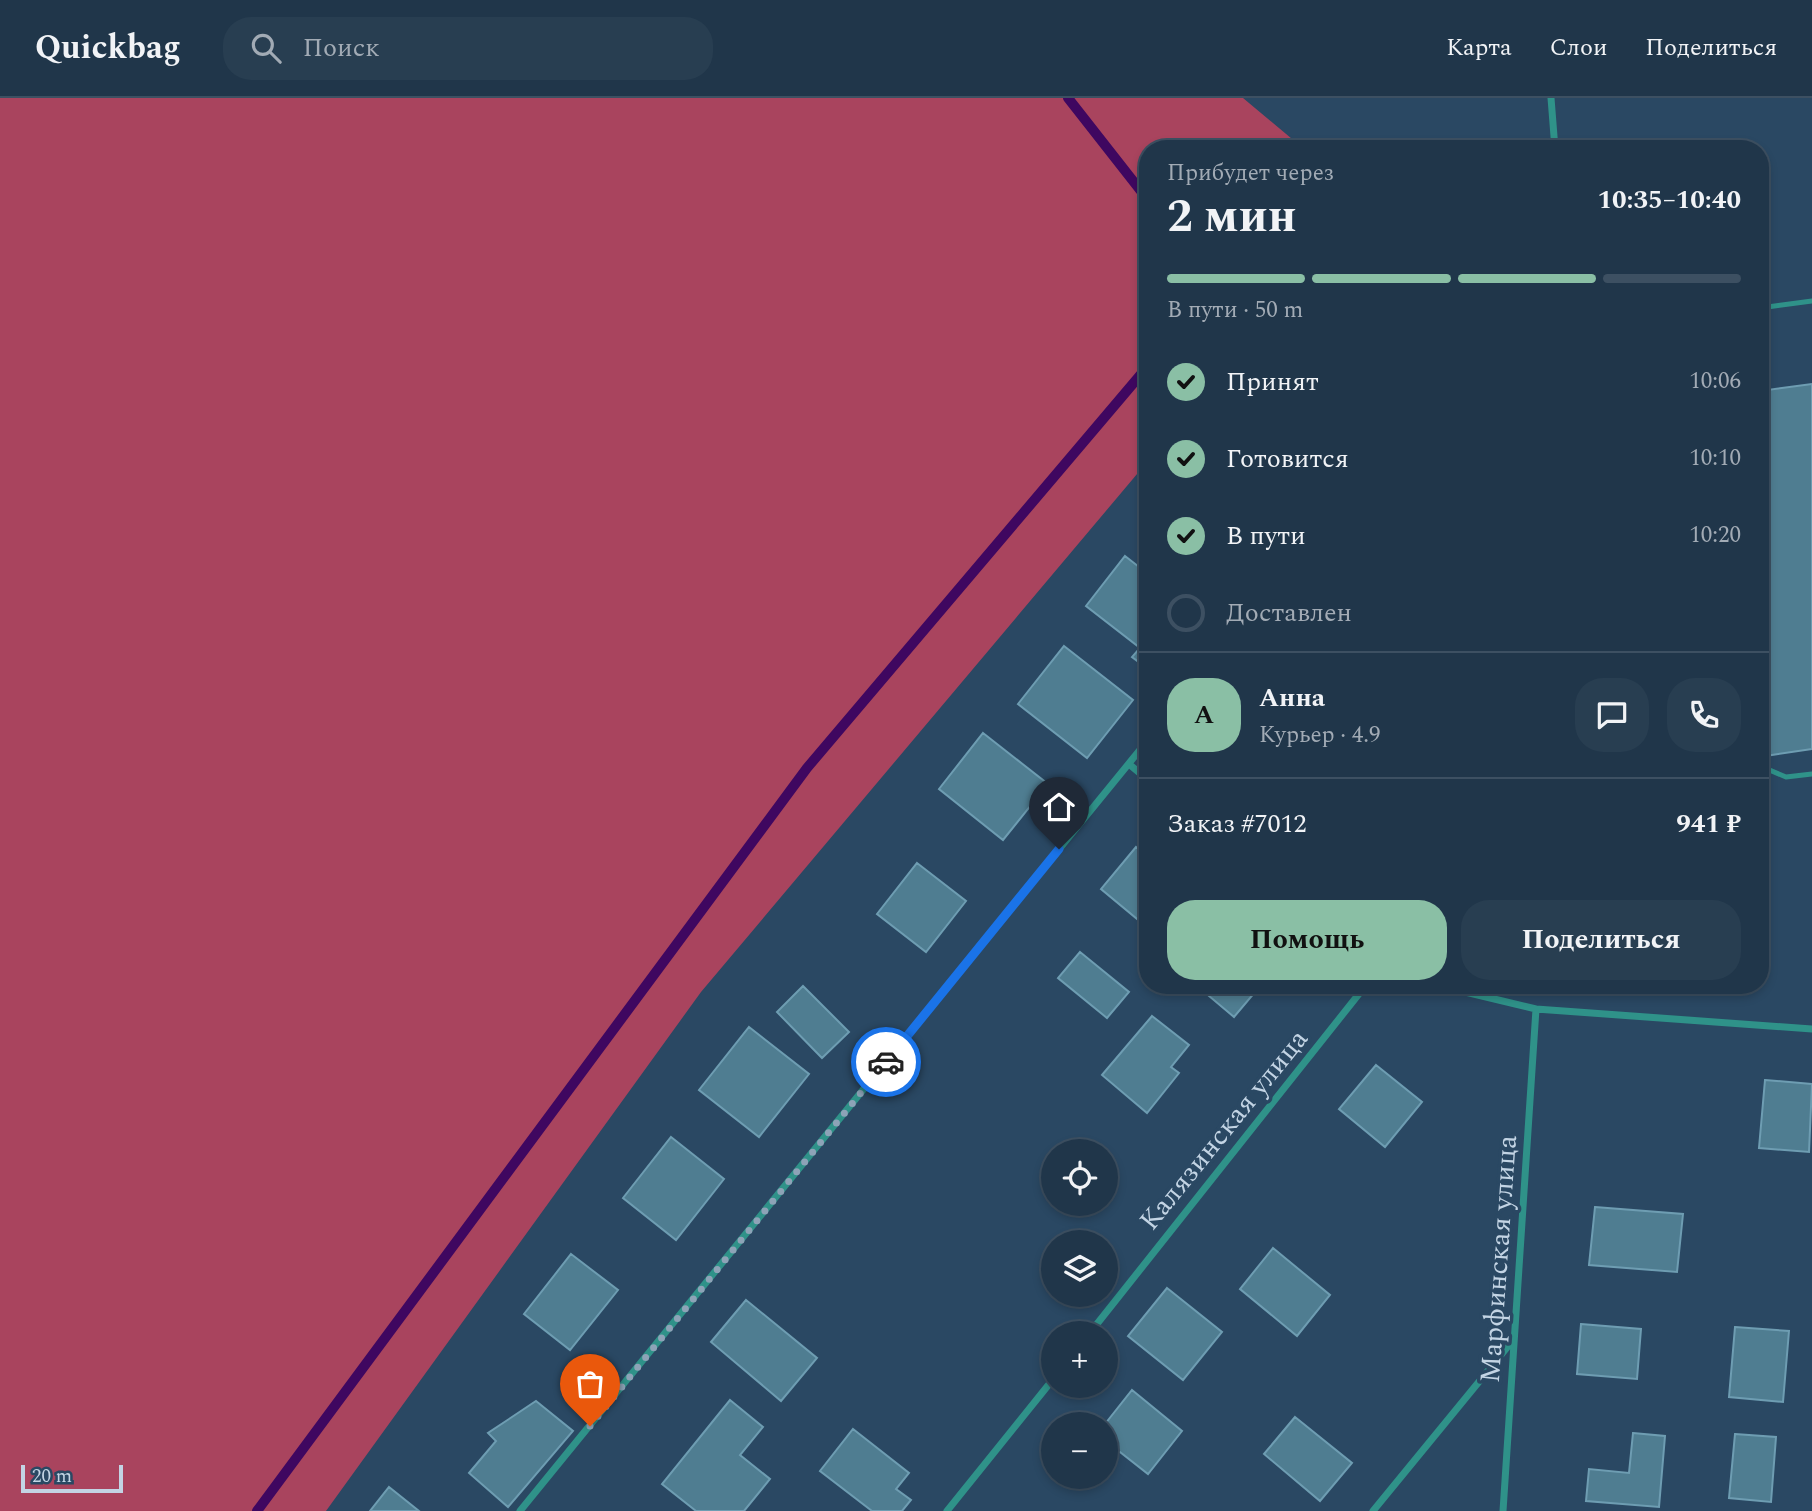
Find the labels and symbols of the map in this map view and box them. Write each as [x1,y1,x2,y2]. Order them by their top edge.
pin [1029,777,1089,849]
street label: Калязинская улица [1129,1020,1319,1240]
courier [851,1027,921,1097]
street label: Марфинская улица [1469,1133,1529,1384]
pin [560,1354,620,1426]
scale bar [21,1462,122,1494]

